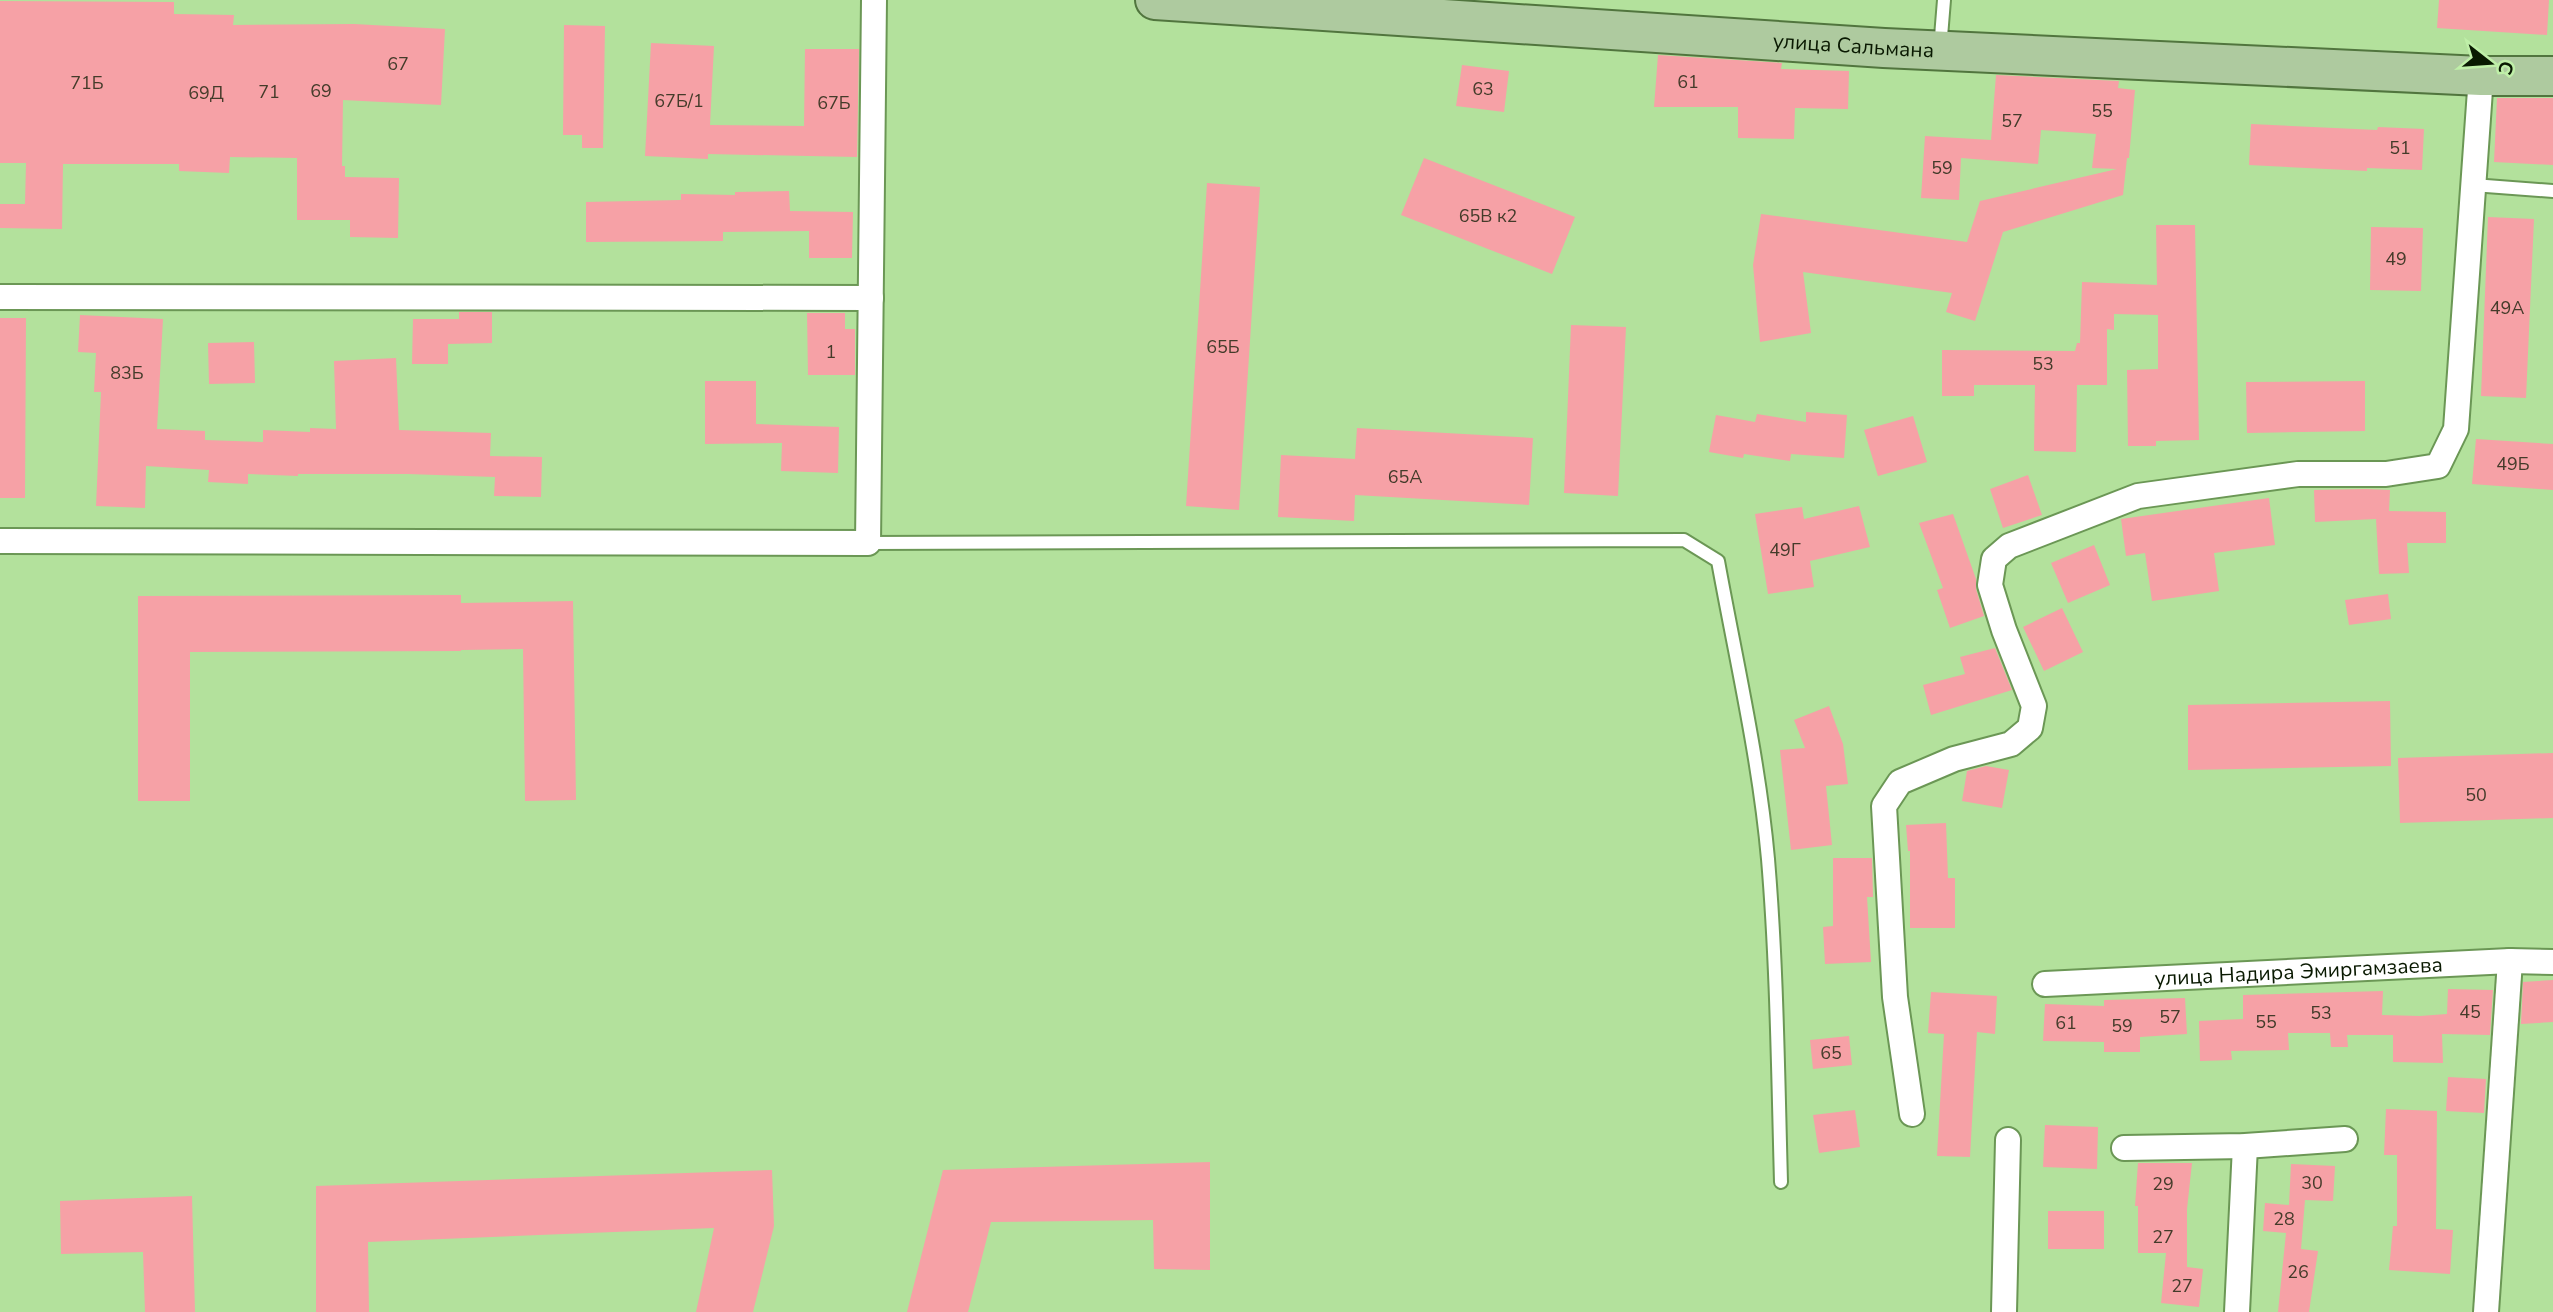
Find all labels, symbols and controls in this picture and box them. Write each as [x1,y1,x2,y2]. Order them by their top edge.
street label: улица Сальмана [1772,27,1935,64]
north arrow [2455,28,2525,98]
house number: 67 [387,52,409,76]
text: С [2491,58,2520,78]
house number: 61 [1677,70,1699,94]
house number: 71Б [70,71,104,95]
house number: 63 [1472,77,1494,101]
house number: 69 [310,79,332,103]
house number: 71 [258,80,280,104]
house number: 69Д [188,81,224,105]
house number: 67Б/1 [654,89,704,113]
house number: 67Б [817,91,851,115]
house number: 55 [2091,99,2113,123]
house number: 57 [2001,109,2023,133]
house number: 51 [2389,136,2411,160]
house number: 59 [1931,156,1953,180]
house number: 65В к2 [1459,204,1517,228]
house number: 49 [2385,247,2407,271]
house number: 49А [2490,296,2524,320]
house number: 65Б [1206,335,1240,359]
house number: 1 [826,340,836,364]
house number: 53 [2032,352,2054,376]
house number: 83Б [110,361,144,385]
house number: 49Б [2496,452,2530,476]
house number: 65А [1388,465,1422,489]
house number: 49Г [1769,538,1801,562]
house number: 50 [2465,783,2487,807]
street label: улица Надира Эмиргамзаева [2154,950,2443,993]
house number: 45 [2459,1000,2481,1024]
house number: 53 [2310,1001,2332,1025]
house number: 57 [2159,1005,2181,1029]
house number: 55 [2255,1010,2277,1034]
house number: 61 [2055,1011,2077,1035]
house number: 59 [2111,1014,2133,1038]
house number: 65 [1820,1041,1842,1065]
house number: 30 [2301,1171,2323,1195]
house number: 29 [2152,1172,2174,1196]
house number: 28 [2273,1207,2295,1231]
house number: 27 [2152,1225,2174,1249]
house number: 26 [2287,1260,2309,1284]
house number: 27 [2171,1274,2193,1298]

